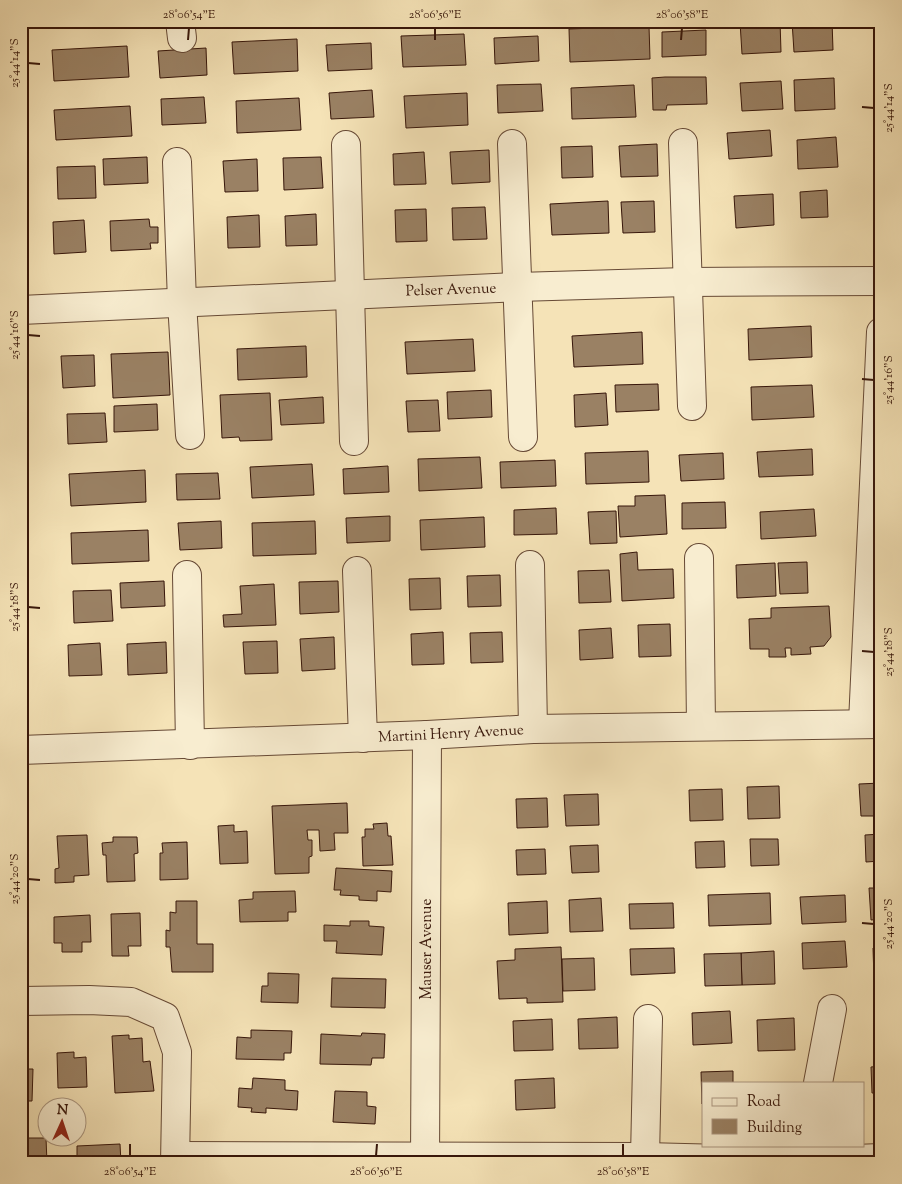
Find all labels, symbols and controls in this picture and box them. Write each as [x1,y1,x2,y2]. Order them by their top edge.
text: 28°06'54"E [163,6,216,24]
text: 28°06'56"E [409,6,462,24]
text: 28°06'58"E [656,6,709,24]
text: 25°44'14"S [6,38,24,88]
text: 25°44'14"S [880,83,898,133]
street label: Pelser Avenue [405,278,497,303]
text: 25°44'16"S [6,310,24,360]
text: 25°44'16"S [880,355,898,405]
text: 25°44'18"S [6,582,24,632]
text: 25°44'18"S [880,627,898,677]
street label: Martini Henry Avenue [378,720,524,749]
text: 25°44'20"S [6,854,24,904]
street label: Mauser Avenue [417,899,438,999]
text: 25°44'20"S [880,899,898,949]
legend [702,1082,864,1146]
text: Road [747,1092,781,1113]
north arrow [38,1096,88,1146]
text: N [56,1101,69,1121]
text: Building [747,1118,802,1139]
text: 28°06'54"E [104,1163,157,1181]
text: 28°06'56"E [350,1163,403,1181]
text: 28°06'58"E [597,1163,650,1181]

